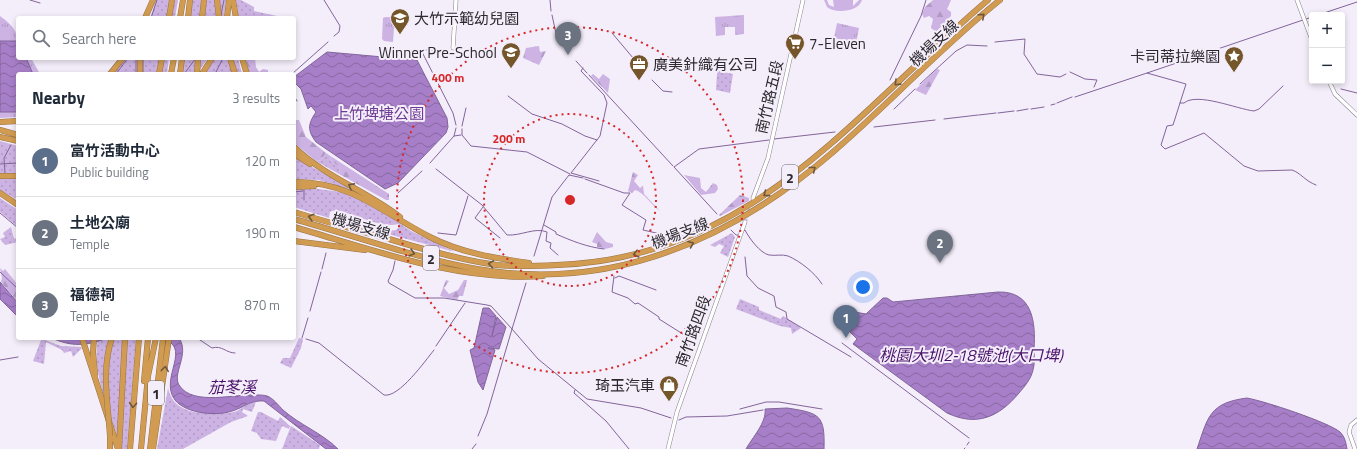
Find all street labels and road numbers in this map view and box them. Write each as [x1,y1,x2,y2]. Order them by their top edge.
street label: 機場支線 [904,14,964,72]
street label: 南竹路五段 [749,58,789,136]
road number: 2 [782,165,798,189]
street label: 機場支線 [329,207,393,245]
street label: 機場支線 [648,212,712,254]
road number: 2 [423,246,439,270]
street label: 南竹路四段 [669,292,717,370]
road number: 1 [148,381,164,405]

